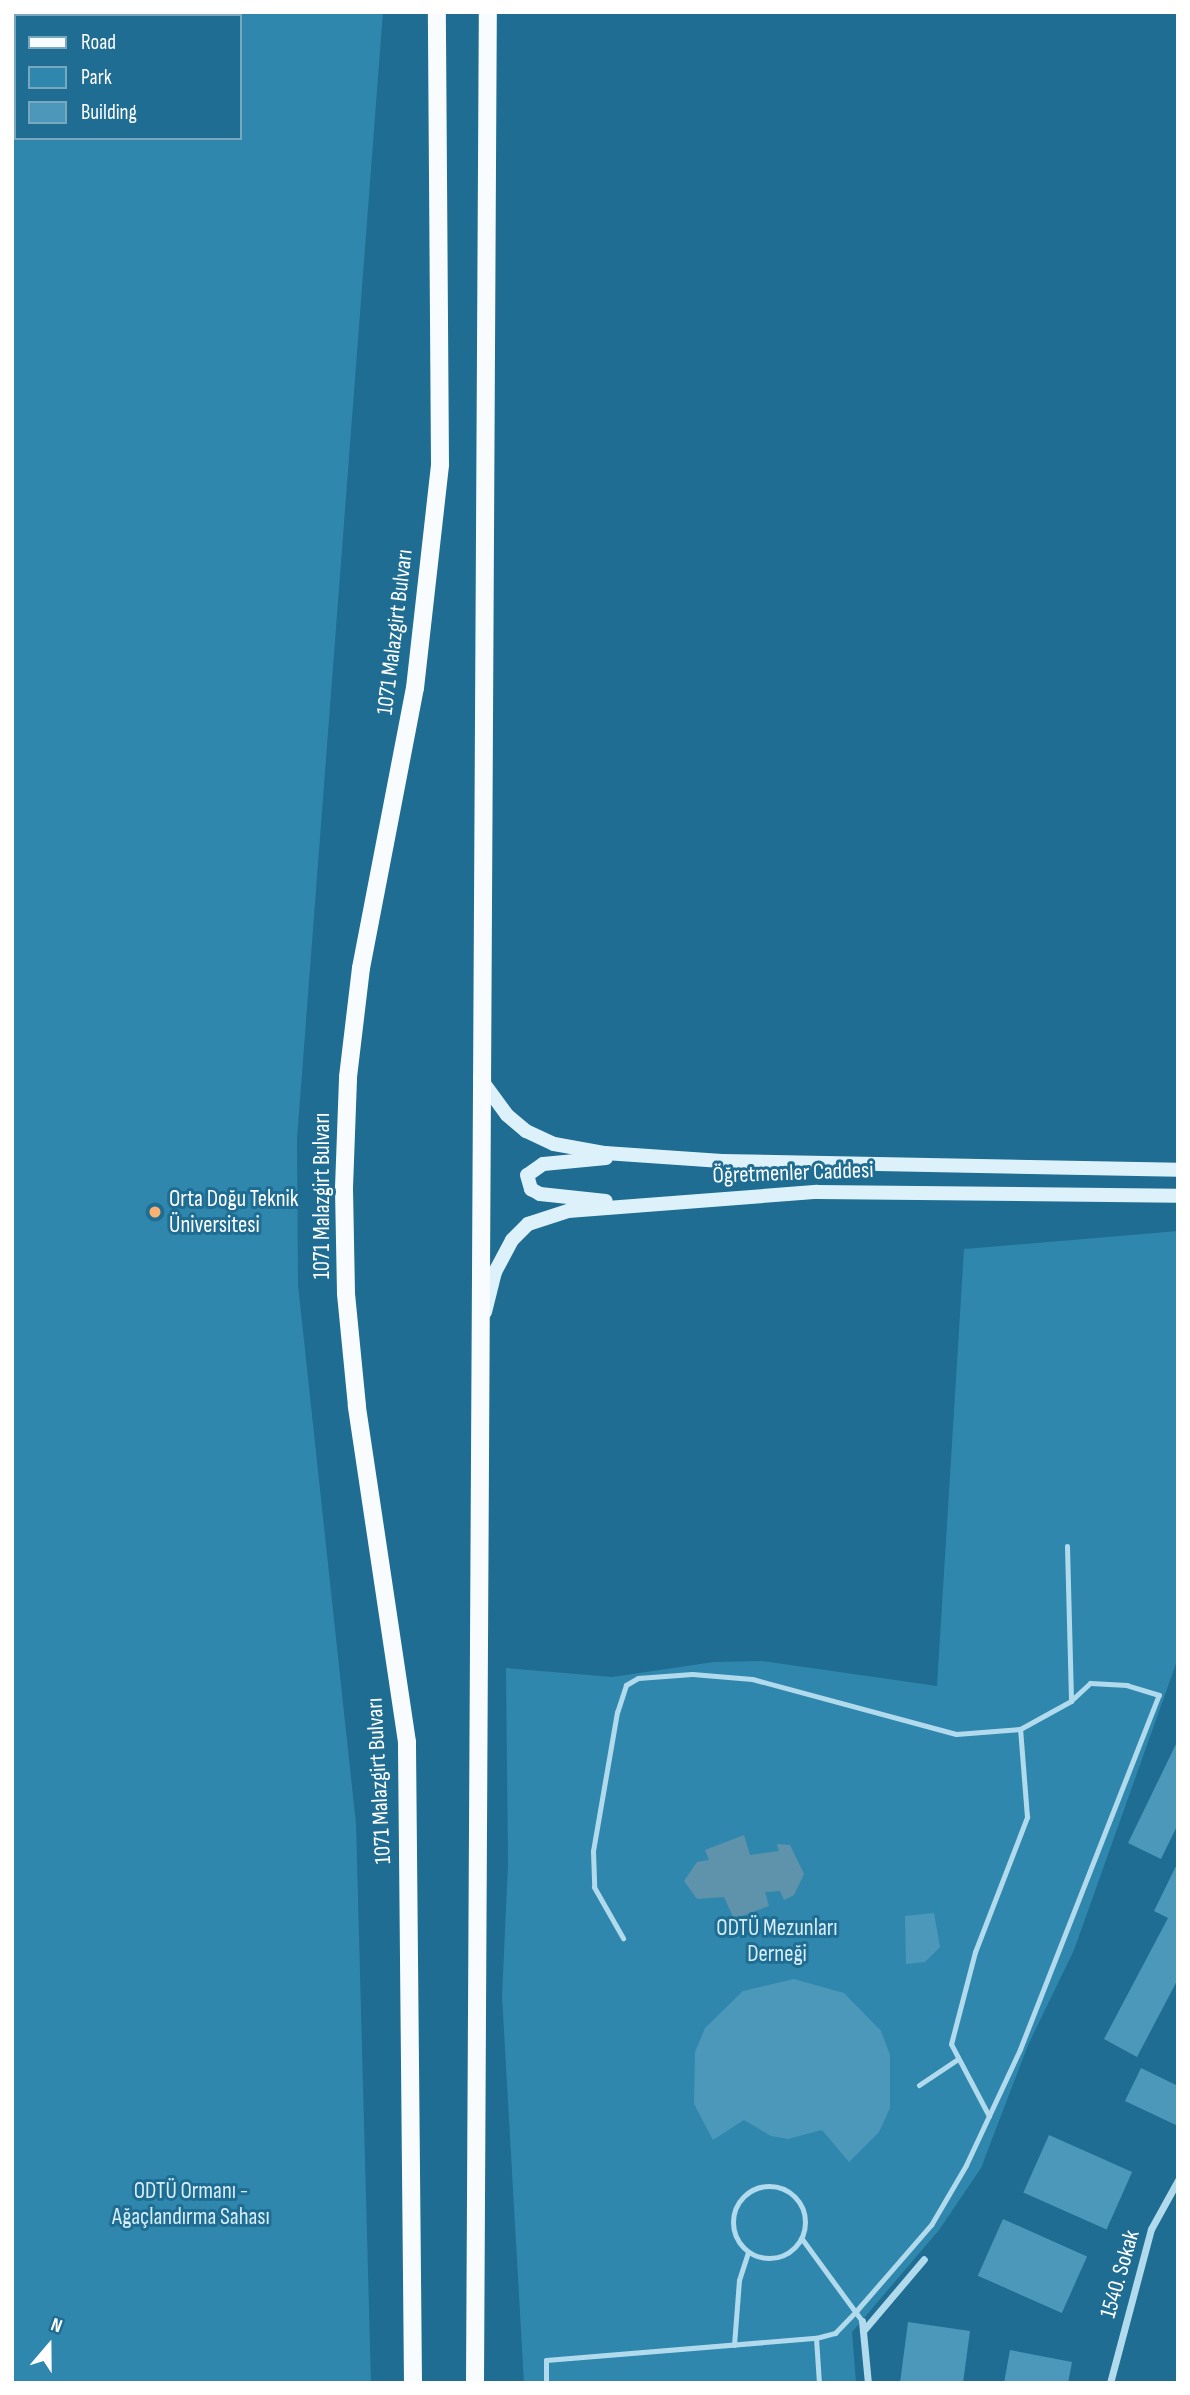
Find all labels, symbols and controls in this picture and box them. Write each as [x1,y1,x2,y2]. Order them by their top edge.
legend [14,14,242,140]
text: Road [81,30,116,55]
text: Park [81,65,112,90]
text: Building [81,100,137,125]
street label: 1071 Malazgirt Bulvarı [371,548,419,716]
street label: 1071 Malazgirt Bulvarı [308,1113,336,1279]
street label: Öğretmenler Caddesi [712,1156,874,1190]
place label: Orta Doğu Teknik Üniversitesi [169,1185,299,1239]
marker: Orta Doğu Teknik Üniversitesi [147,1204,163,1220]
street label: 1071 Malazgirt Bulvarı [361,1697,397,1865]
park label: ODTÜ Mezunları Derneği [716,1914,838,1968]
park label: ODTÜ Ormanı - Ağaçlandırma Sahası [112,2177,270,2231]
street label: 1540. Sokak [1094,2227,1146,2321]
north arrow [14,2311,84,2381]
text: N [48,2313,65,2338]

